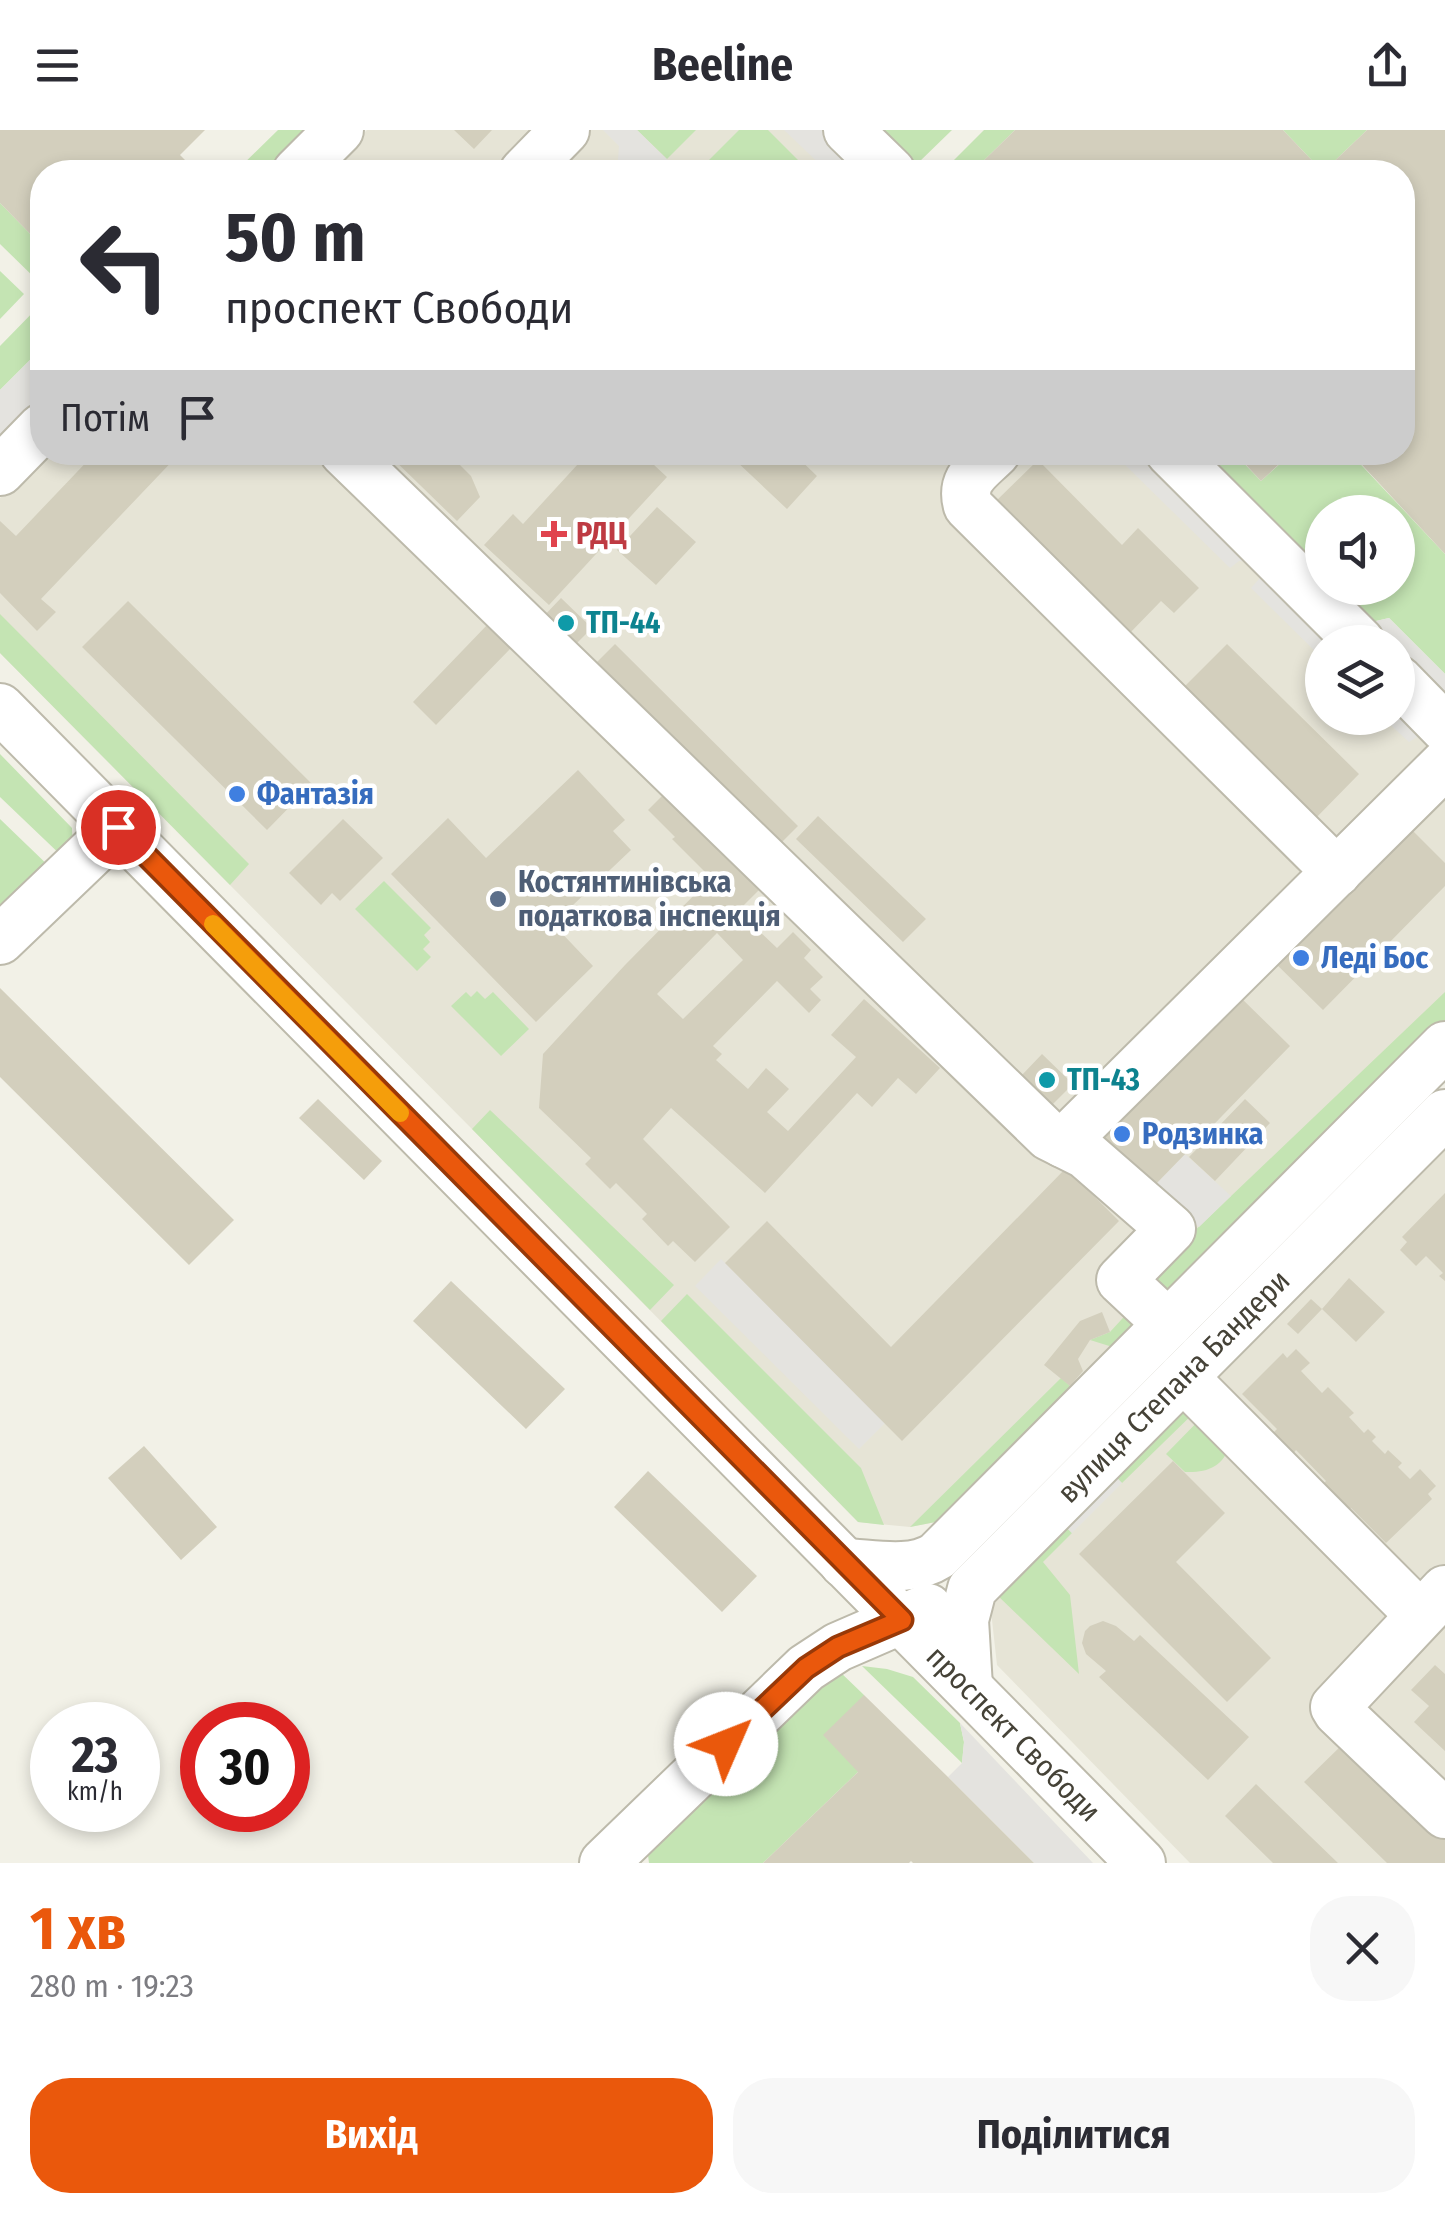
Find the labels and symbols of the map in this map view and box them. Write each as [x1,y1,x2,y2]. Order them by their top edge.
place label: РДЦ [576,516,627,552]
marker: РДЦ [541,521,567,547]
place label: ТП-44 [586,605,661,641]
marker: ТП-44 [555,612,577,634]
place label: Фантазія [257,776,374,812]
marker: Фантазія [226,783,248,805]
pin [76,785,161,870]
place label: Костянтинівська податкова інспекція [518,864,781,934]
marker: Костянтинівська податкова інспекція [487,888,509,910]
place label: Леді Бос [1321,940,1429,976]
marker: Леді Бос [1290,947,1312,969]
place label: ТП-43 [1067,1062,1140,1098]
marker: ТП-43 [1036,1069,1058,1091]
place label: Родзинка [1142,1116,1263,1152]
marker: Родзинка [1111,1123,1133,1145]
street label: вулиця Степана Бандери [1050,1263,1297,1510]
street label: проспект Свободи [919,1639,1108,1829]
position arrow [674,1692,778,1796]
speed limit sign: 30 [180,1702,310,1832]

